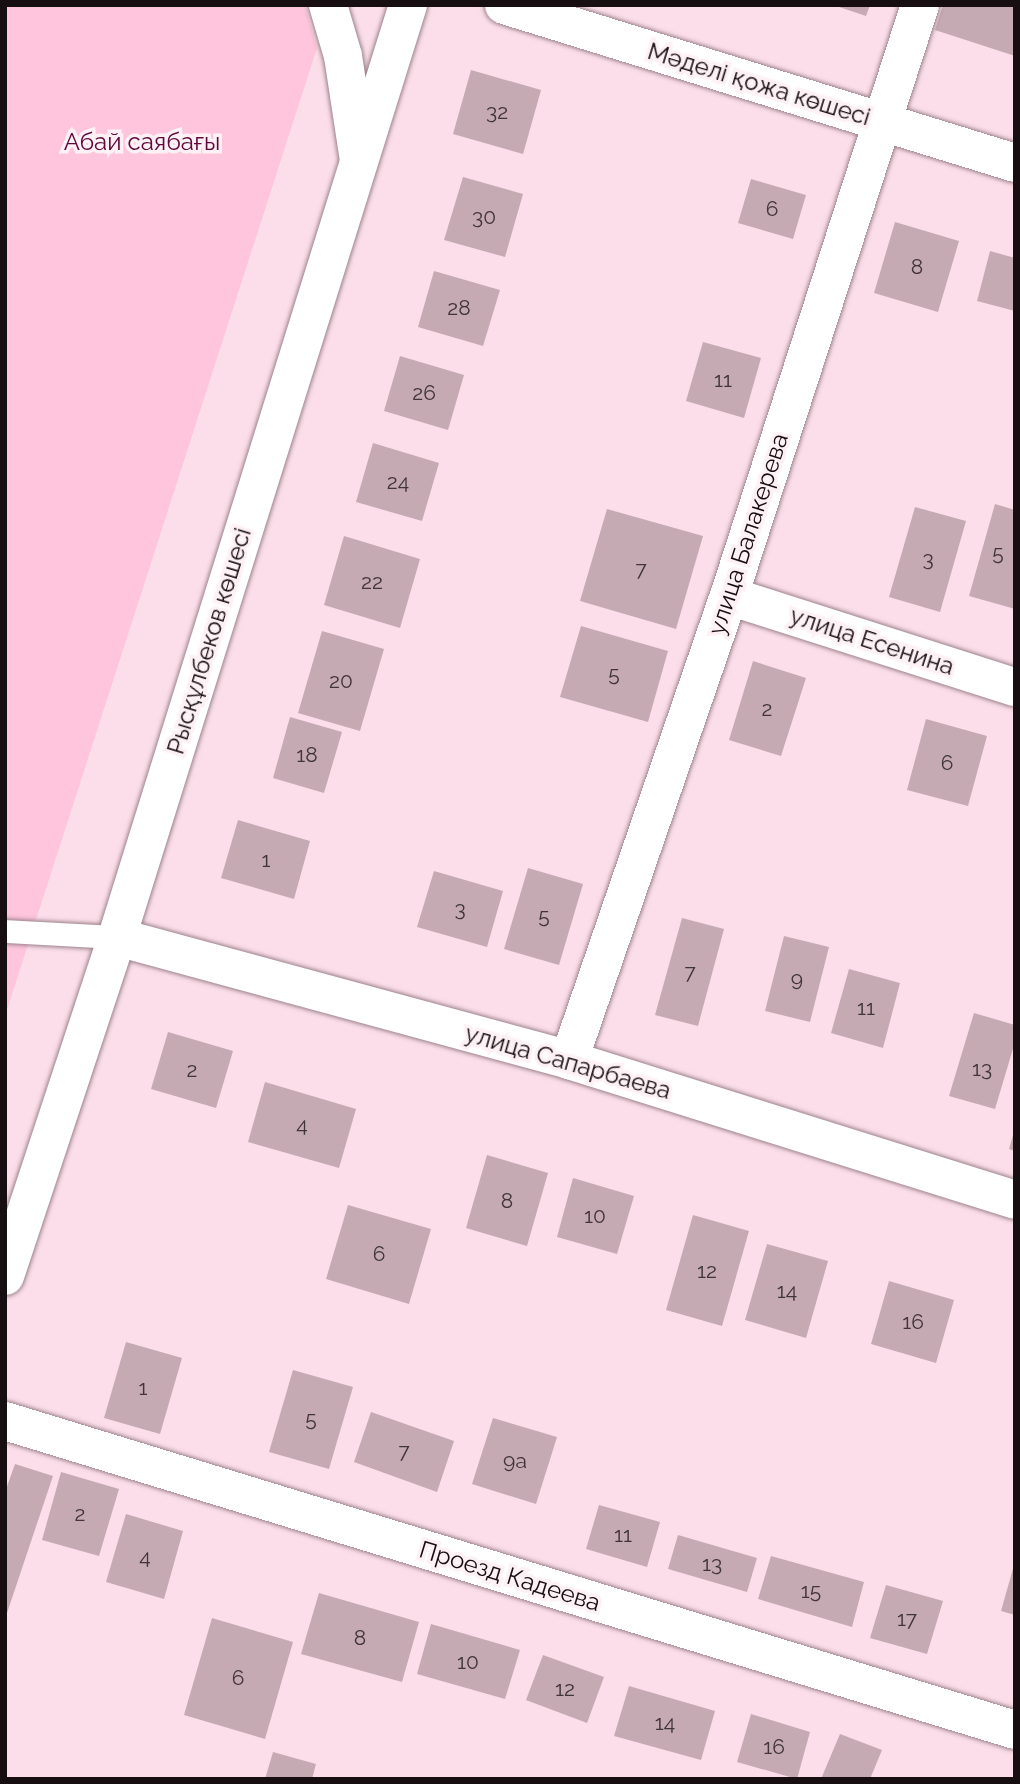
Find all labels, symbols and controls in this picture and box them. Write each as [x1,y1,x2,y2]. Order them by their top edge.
street label: Мәделі қожа көшесі [644,36,874,132]
house number: 32 [486,99,508,125]
park label: Абай саябағы [64,128,220,156]
house number: 6 [766,196,778,222]
house number: 30 [472,204,496,230]
house number: 8 [911,254,923,280]
house number: 28 [447,295,471,321]
house number: 11 [714,367,732,393]
house number: 26 [412,380,436,406]
street label: улица Балакерева [702,430,794,638]
house number: 24 [387,469,409,495]
street label: Рысқұлбеков көшесі [161,524,257,758]
house number: 5 [992,540,1004,566]
house number: 3 [922,546,934,572]
house number: 7 [635,556,647,582]
house number: 22 [361,569,383,595]
street label: улица Есенина [786,601,958,681]
house number: 5 [608,661,620,687]
house number: 20 [329,668,353,694]
house number: 2 [762,696,772,722]
house number: 18 [296,742,318,768]
house number: 6 [941,750,953,776]
house number: 1 [262,847,270,873]
house number: 3 [454,896,466,922]
house number: 5 [538,903,550,929]
house number: 7 [684,959,696,985]
house number: 9 [791,966,803,992]
house number: 11 [857,995,875,1021]
street label: улица Сапарбаева [462,1019,674,1105]
house number: 13 [972,1056,992,1082]
house number: 2 [187,1057,197,1083]
house number: 4 [296,1112,308,1138]
house number: 8 [501,1188,513,1214]
house number: 10 [584,1203,606,1229]
house number: 6 [373,1241,385,1267]
house number: 12 [697,1258,717,1284]
house number: 14 [777,1278,797,1304]
house number: 16 [902,1309,924,1335]
house number: 1 [139,1375,147,1401]
house number: 5 [305,1406,317,1432]
house number: 7 [398,1438,410,1464]
house number: 9а [503,1448,527,1474]
house number: 2 [75,1501,85,1527]
house number: 11 [614,1522,632,1548]
street label: Проезд Кадеева [416,1535,604,1617]
house number: 4 [139,1544,151,1570]
house number: 13 [702,1551,722,1577]
house number: 15 [801,1578,821,1604]
house number: 17 [897,1606,917,1632]
house number: 8 [354,1625,366,1651]
house number: 10 [457,1649,479,1675]
house number: 6 [232,1665,244,1691]
house number: 12 [555,1676,575,1702]
house number: 14 [655,1710,675,1736]
house number: 16 [763,1734,785,1760]

